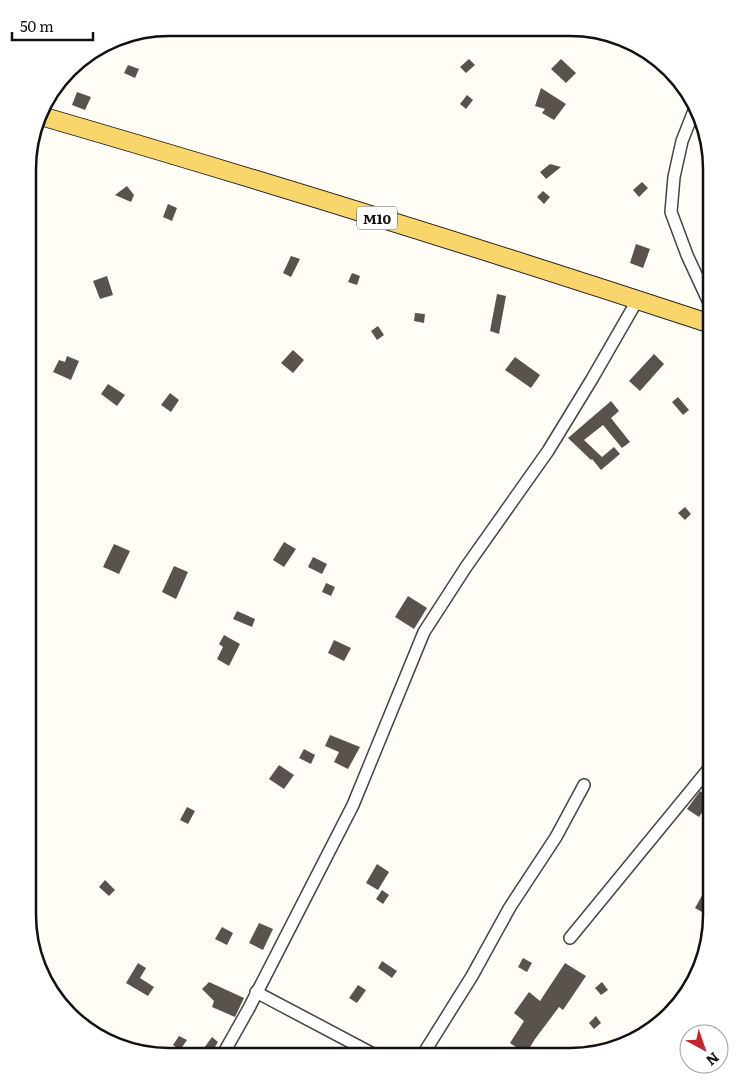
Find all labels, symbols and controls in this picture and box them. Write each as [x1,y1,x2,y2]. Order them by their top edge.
scale bar [12,10,94,42]
text: 50 m [20,14,54,37]
road number: M10 [357,207,397,230]
north arrow [679,1024,729,1074]
text: N [702,1048,724,1071]

